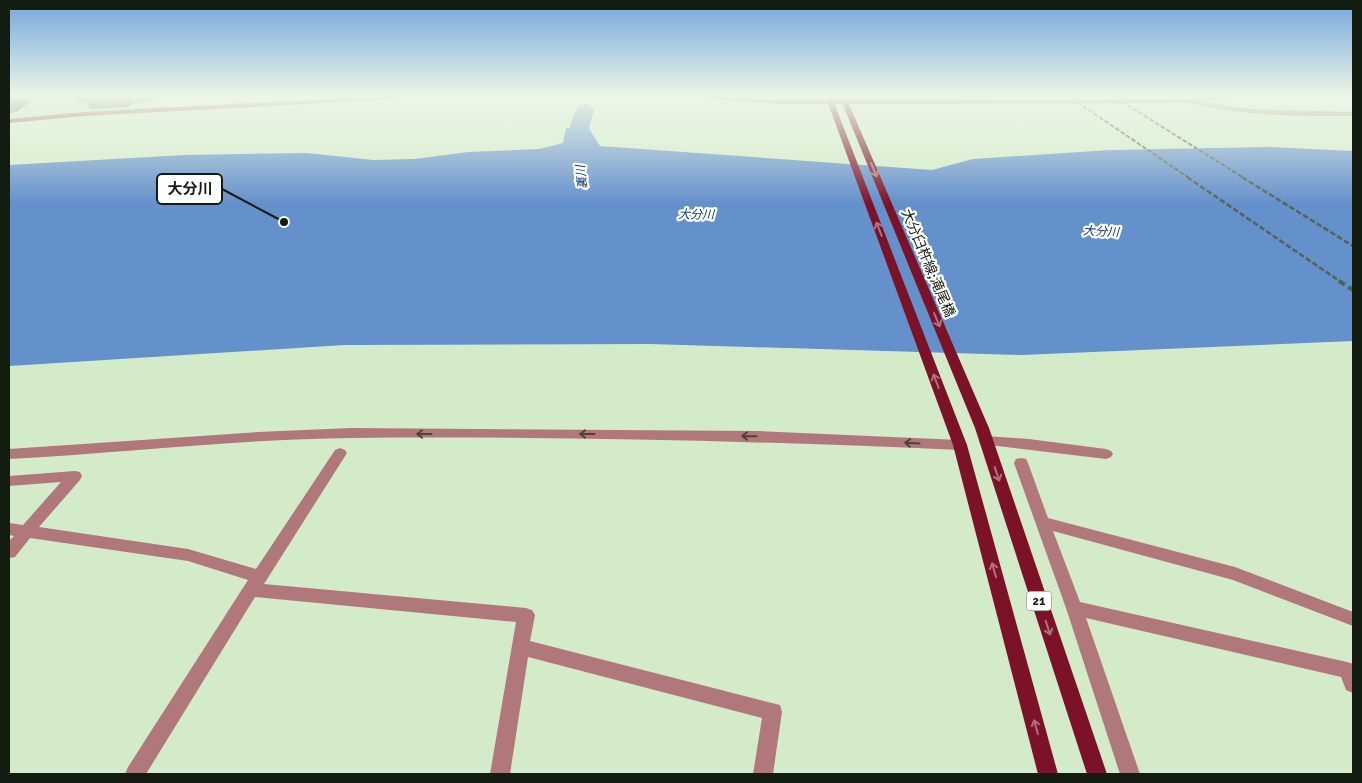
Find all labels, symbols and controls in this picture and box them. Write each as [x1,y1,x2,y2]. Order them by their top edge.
water label: 裏川 [573,162,591,190]
one-way arrow [870,162,880,177]
callout: 大分川 [157,174,222,204]
text: 大分川 [167,180,213,198]
street label: 大分臼杵線;滝尾橋 [898,206,958,320]
water label: 大分川 [678,207,716,223]
one-way arrow [874,222,883,237]
water label: 大分川 [1083,224,1121,241]
one-way arrow [933,312,943,327]
one-way arrow [931,374,940,389]
one-way arrow [417,429,433,439]
one-way arrow [579,429,596,439]
one-way arrow [742,431,758,441]
one-way arrow [904,439,920,448]
one-way arrow [993,466,1002,481]
one-way arrow [989,563,998,579]
road number: 21 [1026,592,1052,610]
one-way arrow [1044,620,1053,636]
one-way arrow [1030,720,1040,736]

